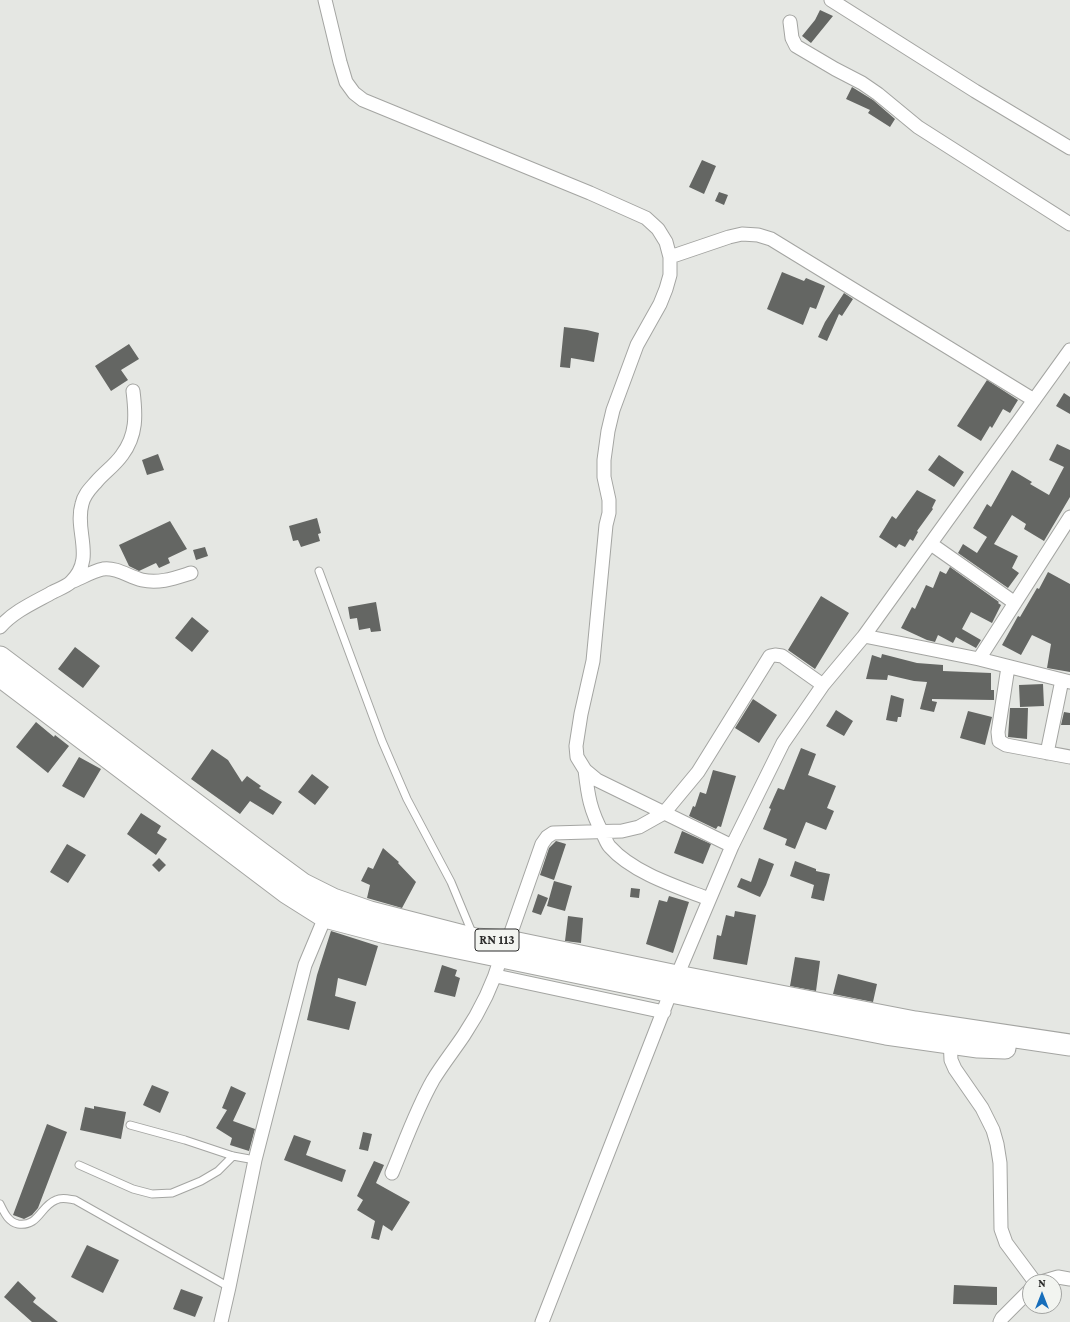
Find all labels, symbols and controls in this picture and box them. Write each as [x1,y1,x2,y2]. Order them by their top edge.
road number: RN 113 [475,929,519,951]
north arrow [1022,1274,1062,1314]
text: N [1038,1277,1046,1289]

